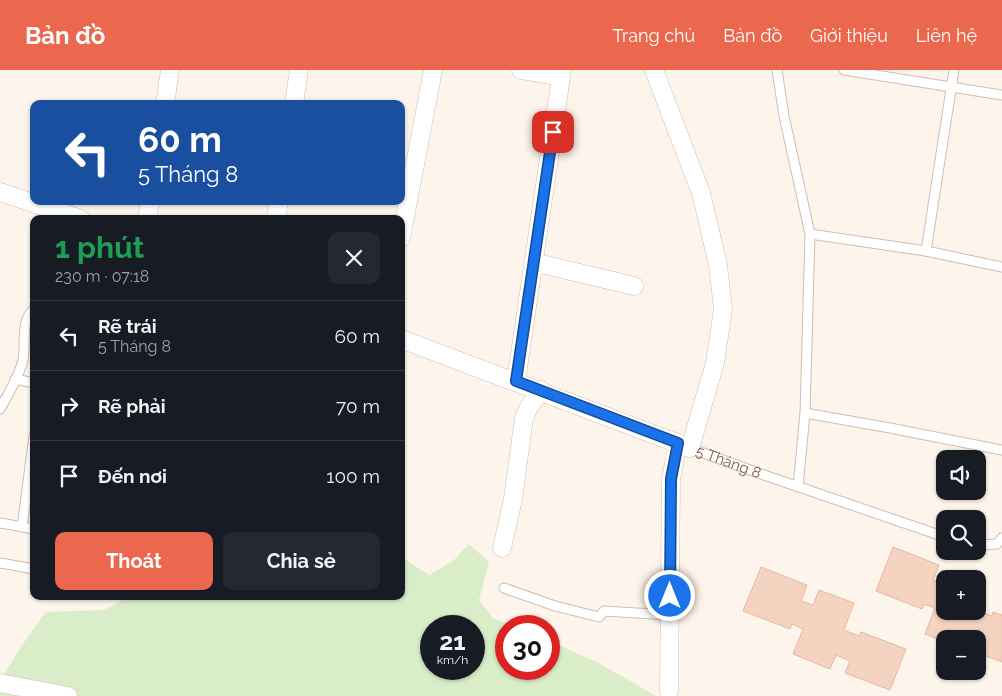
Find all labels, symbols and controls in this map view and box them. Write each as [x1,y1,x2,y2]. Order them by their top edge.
text: Bản đồ [25,21,105,50]
text: Trang chủ [613,25,695,46]
text: Bản đồ [723,25,782,46]
text: Giới thiệu [810,25,888,46]
text: Liên hệ [916,25,977,46]
pin [532,111,574,153]
icon: arrive [539,118,567,146]
text: 60 m [138,119,222,160]
icon: left [55,120,120,185]
text: 5 Tháng 8 [138,161,238,187]
text: 1 phút [55,230,144,265]
button: close [328,232,380,284]
text: 230 m · 07:18 [55,267,149,286]
text: Rẽ trái [98,315,157,337]
icon: left [55,322,83,350]
text: 60 m [335,325,380,347]
text: 5 Tháng 8 [98,337,171,356]
icon: right [55,392,83,420]
text: Rẽ phải [98,395,166,417]
text: 70 m [336,395,380,417]
street label: 5 Tháng 8 [693,442,764,482]
map controls [936,450,986,680]
button: sound [936,450,986,500]
icon: arrive [55,462,83,490]
text: Đến nơi [98,465,167,487]
text: 100 m [326,465,380,487]
button: search [936,510,986,560]
button: Thoát [55,532,213,590]
button: Chia sẻ [223,532,380,590]
position arrow [643,569,695,621]
button: + [936,570,986,620]
speed limit sign: 30 [495,615,560,680]
text: 21 [439,626,466,656]
button: − [936,630,986,680]
text: km/h [437,653,468,667]

